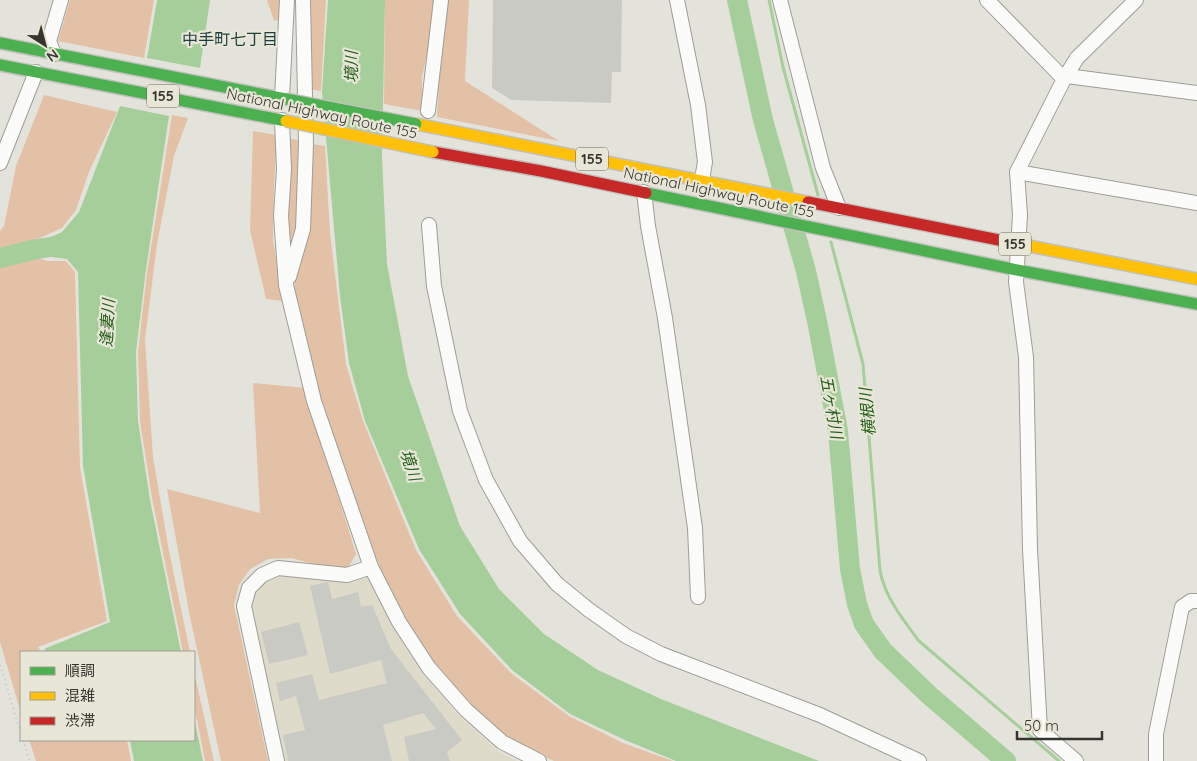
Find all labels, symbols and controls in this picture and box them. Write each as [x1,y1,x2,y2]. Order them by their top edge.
north arrow [20,20,70,70]
district label: 中手町七丁目 [182,29,278,49]
text: N [43,45,62,66]
water label: 境川 [341,49,361,83]
street label: National Highway Route 155 [225,83,419,143]
road number: 155 [147,84,179,108]
road number: 155 [576,148,608,170]
street label: National Highway Route 155 [622,162,816,222]
road number: 155 [999,232,1031,255]
water label: 逢妻川 [96,297,118,347]
water label: 五ヶ村川 [817,374,848,442]
water label: 横根川 [855,385,879,437]
water label: 境川 [396,447,426,485]
legend [20,651,195,741]
text: 順調 [65,661,95,680]
text: 混雑 [65,686,95,705]
scale bar [1017,708,1102,740]
text: 渋滞 [65,711,95,730]
text: 50 m [1024,716,1059,735]

